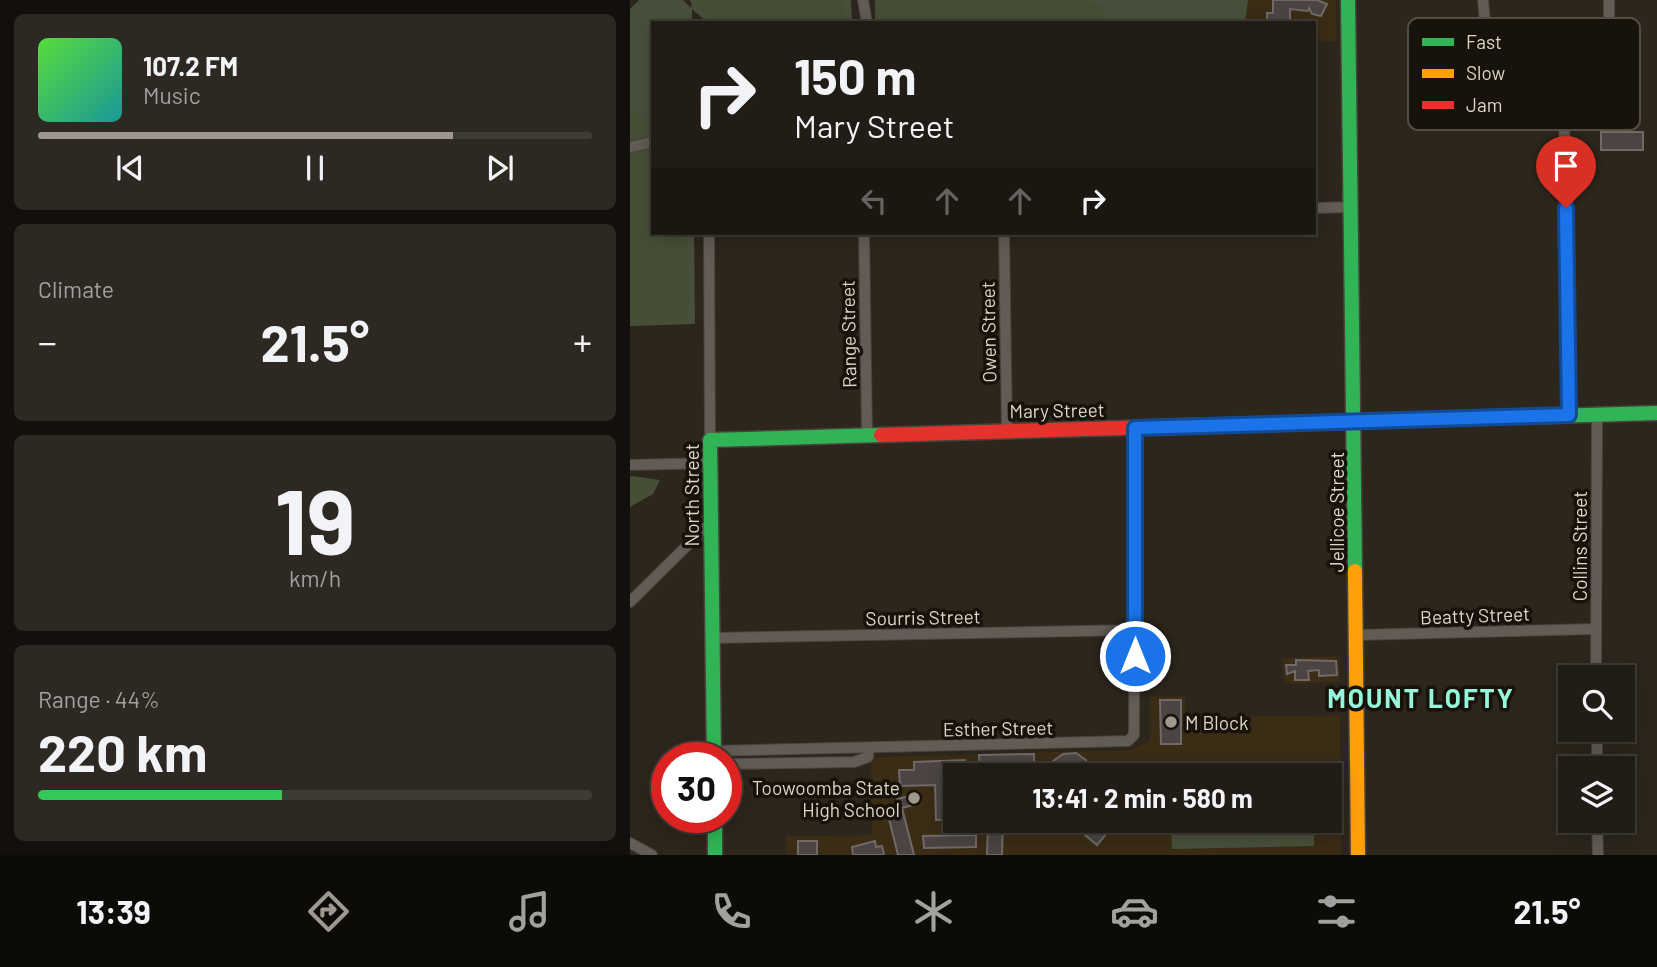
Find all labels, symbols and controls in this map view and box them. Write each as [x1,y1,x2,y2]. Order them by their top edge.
legend [1408,18,1640,130]
text: Fast [1466,30,1502,53]
text: 150 m [794,46,916,105]
icon: right [679,49,770,140]
text: 107.2 FM [143,50,238,81]
text: Slow [1466,61,1505,84]
text: Music [143,81,201,109]
text: Jam [1466,93,1502,116]
text: Mary Street [794,106,954,144]
pin [1536,136,1596,208]
icon: arrive [1547,147,1585,185]
icon: previous [111,149,149,187]
icon: pause [296,149,334,187]
icon: next [481,149,519,187]
icon: left [855,182,893,220]
icon: ahead [928,182,966,220]
icon: ahead [1001,182,1039,220]
icon: right [1074,182,1112,220]
text: Climate [38,275,114,303]
street label: Range Street [836,280,860,388]
street label: Owen Street [976,281,1000,383]
text: 21.5° [261,310,369,372]
text: − [38,318,57,364]
text: + [573,318,592,364]
street label: Mary Street [1009,398,1105,422]
street label: North Street [680,443,703,547]
street label: Jellicoe Street [1325,452,1348,572]
text: 19 [275,464,355,573]
street label: Collins Street [1568,491,1591,601]
text: km/h [289,564,341,592]
street label: Beatty Street [1420,602,1530,628]
street label: Sourris Street [865,604,981,630]
position arrow [1098,619,1172,693]
map controls [1558,665,1635,833]
button: search [1558,665,1635,742]
district label: MOUNT LOFTY [1327,682,1515,713]
text: Range · 44% [38,685,160,713]
place label: M Block [1185,711,1248,734]
marker: M Block [1163,714,1179,730]
street label: Esther Street [943,716,1053,740]
text: 220 km [38,720,207,782]
speed limit sign: 30 [651,742,742,833]
button: layers [1558,756,1635,833]
place label: Toowoomba State High School [752,776,900,821]
text: 13:41 · 2 min · 580 m [1032,782,1253,813]
marker: Toowoomba State High School [906,790,922,806]
icon: directions [304,887,353,936]
icon: music [505,887,554,936]
icon: phone [707,887,756,936]
icon: climate [909,887,958,936]
icon: car [1110,887,1159,936]
icon: filters [1312,887,1361,936]
text: 13:39 [76,892,151,930]
text: 21.5° [1514,892,1581,930]

